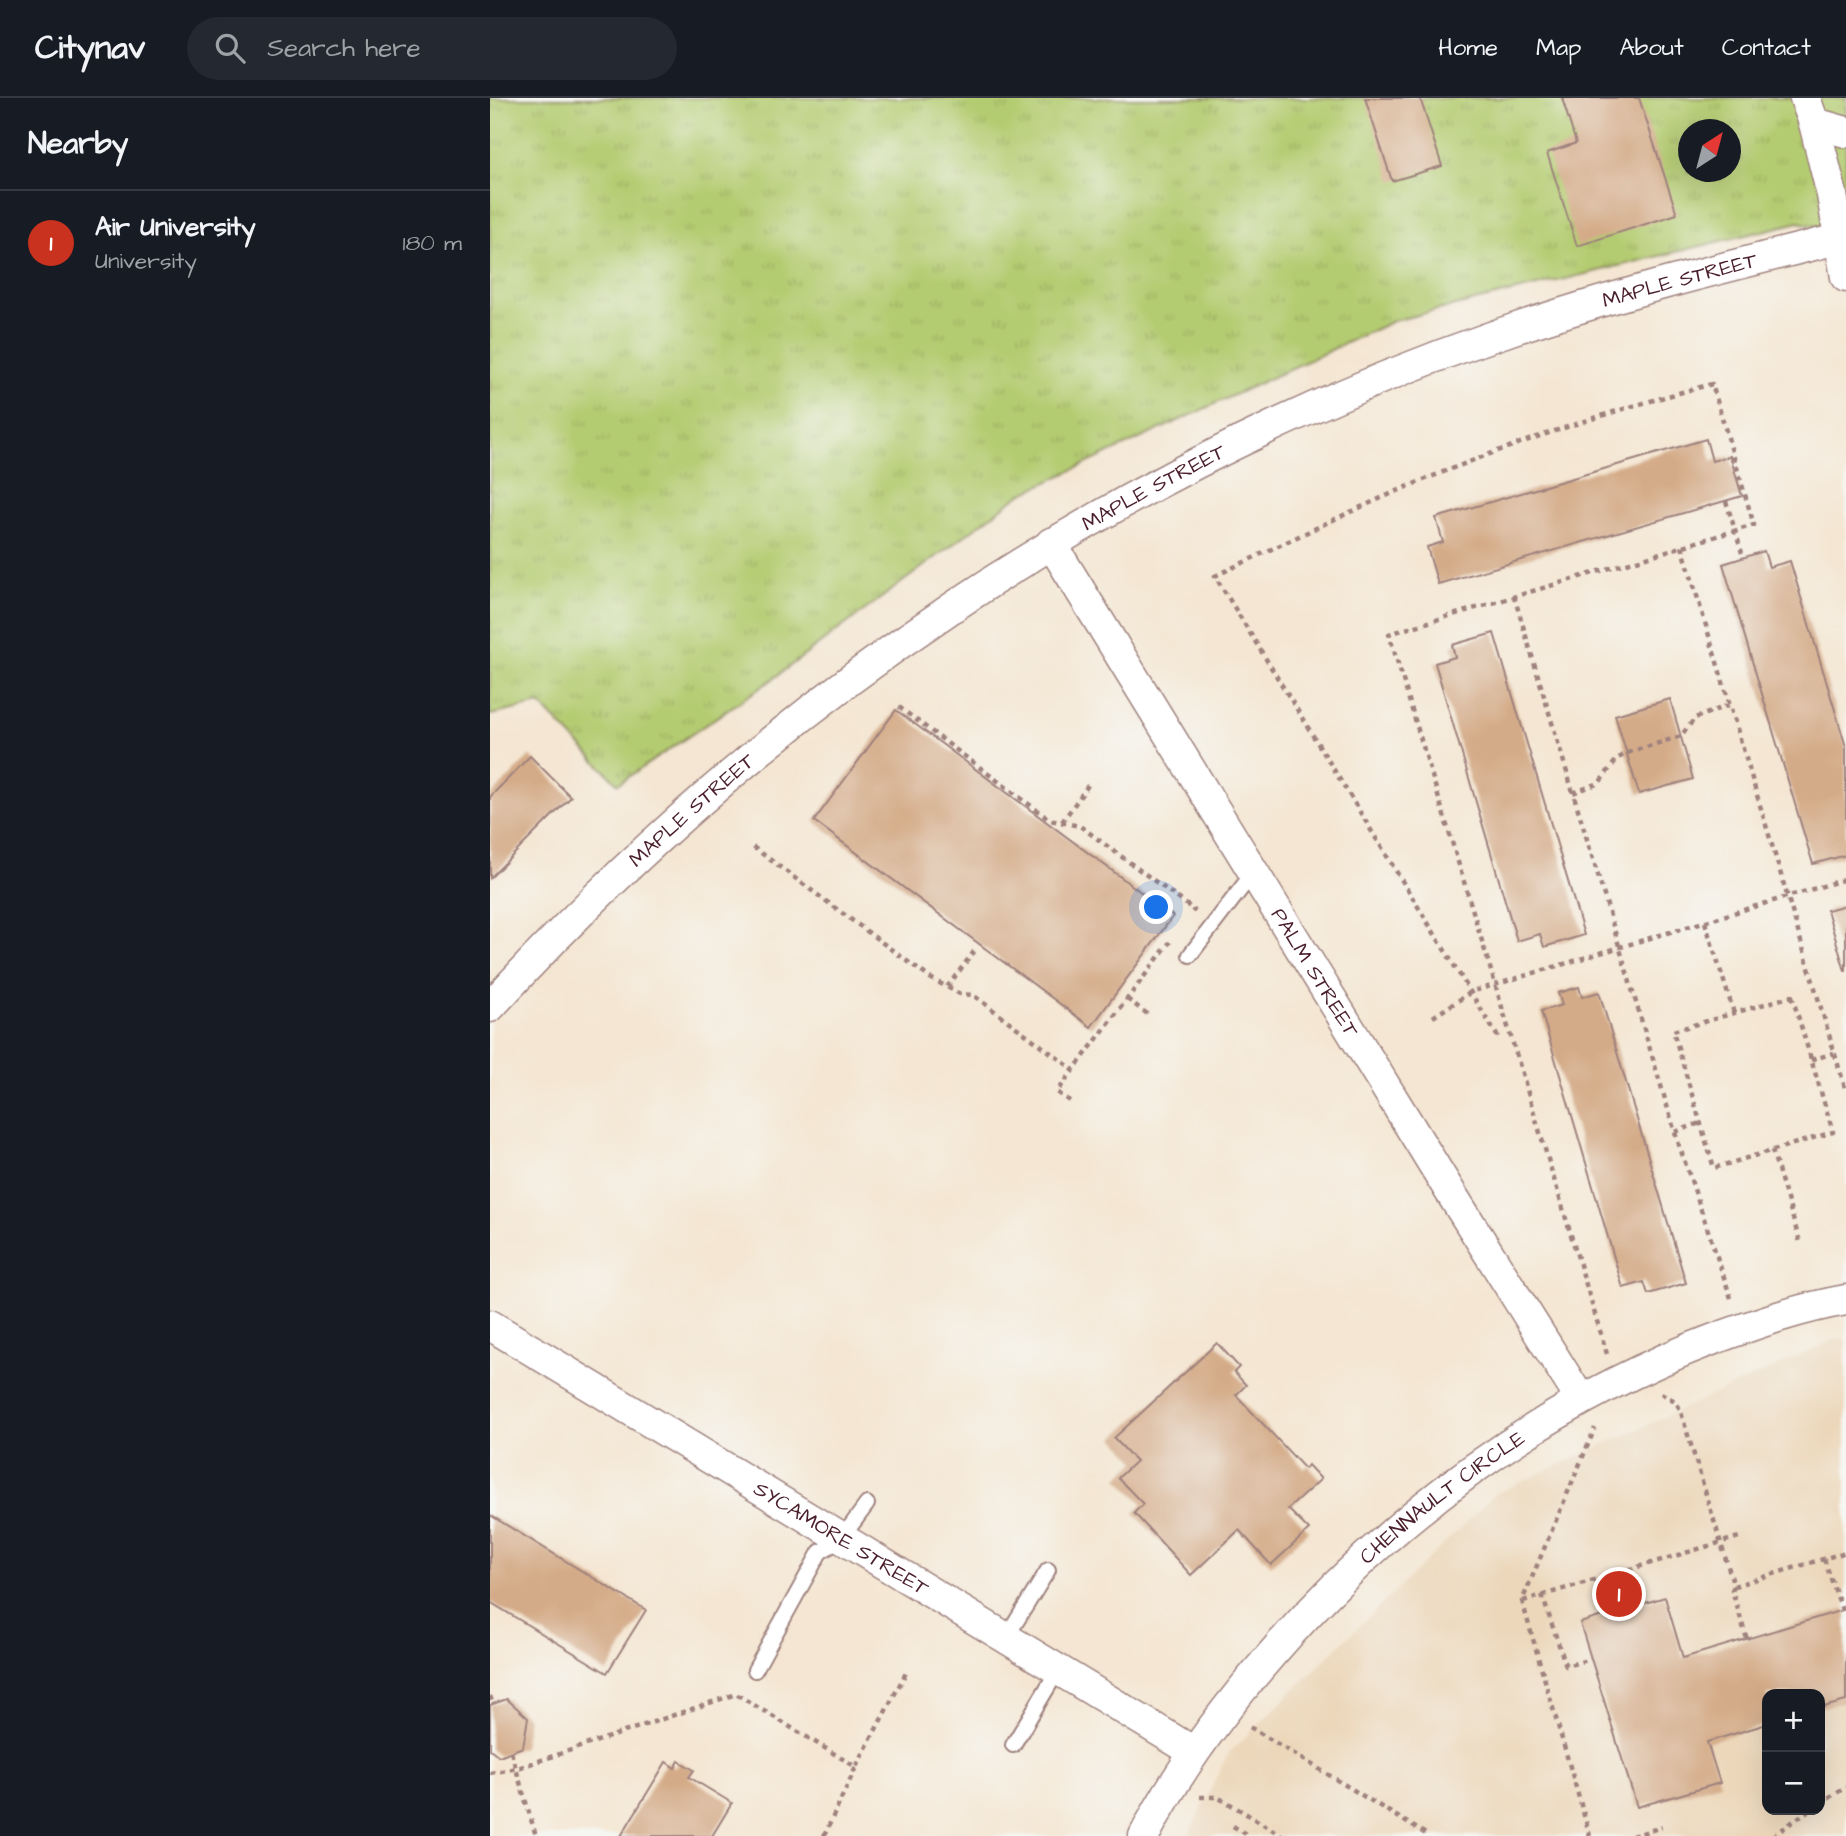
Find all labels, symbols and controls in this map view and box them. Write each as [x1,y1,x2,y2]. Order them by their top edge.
search box [187,17,677,80]
text: Citynav [35,25,145,71]
icon: search [211,29,249,67]
text: Search here [267,30,421,66]
text: Home [1438,31,1498,65]
text: Map [1536,31,1581,65]
text: About [1619,31,1684,65]
text: Contact [1722,31,1811,65]
north arrow [1678,119,1741,182]
text: Nearby [28,123,128,165]
text: Air University [95,209,256,245]
text: 1 [50,227,52,259]
text: 180 m [403,227,462,259]
text: University [95,245,197,277]
street label: MAPLE STREET [1599,246,1761,315]
street label: MAPLE STREET [1077,437,1231,538]
street label: MAPLE STREET [622,746,762,874]
your location [1139,890,1173,924]
street label: PALM STREET [1264,902,1366,1043]
street label: CHENNAULT CIRCLE [1353,1424,1531,1571]
street label: SYCAMORE STREET [748,1474,935,1603]
pin: 1 [1596,1568,1642,1620]
map controls [1762,1689,1825,1815]
button: + [1762,1689,1825,1752]
button: − [1762,1752,1825,1815]

